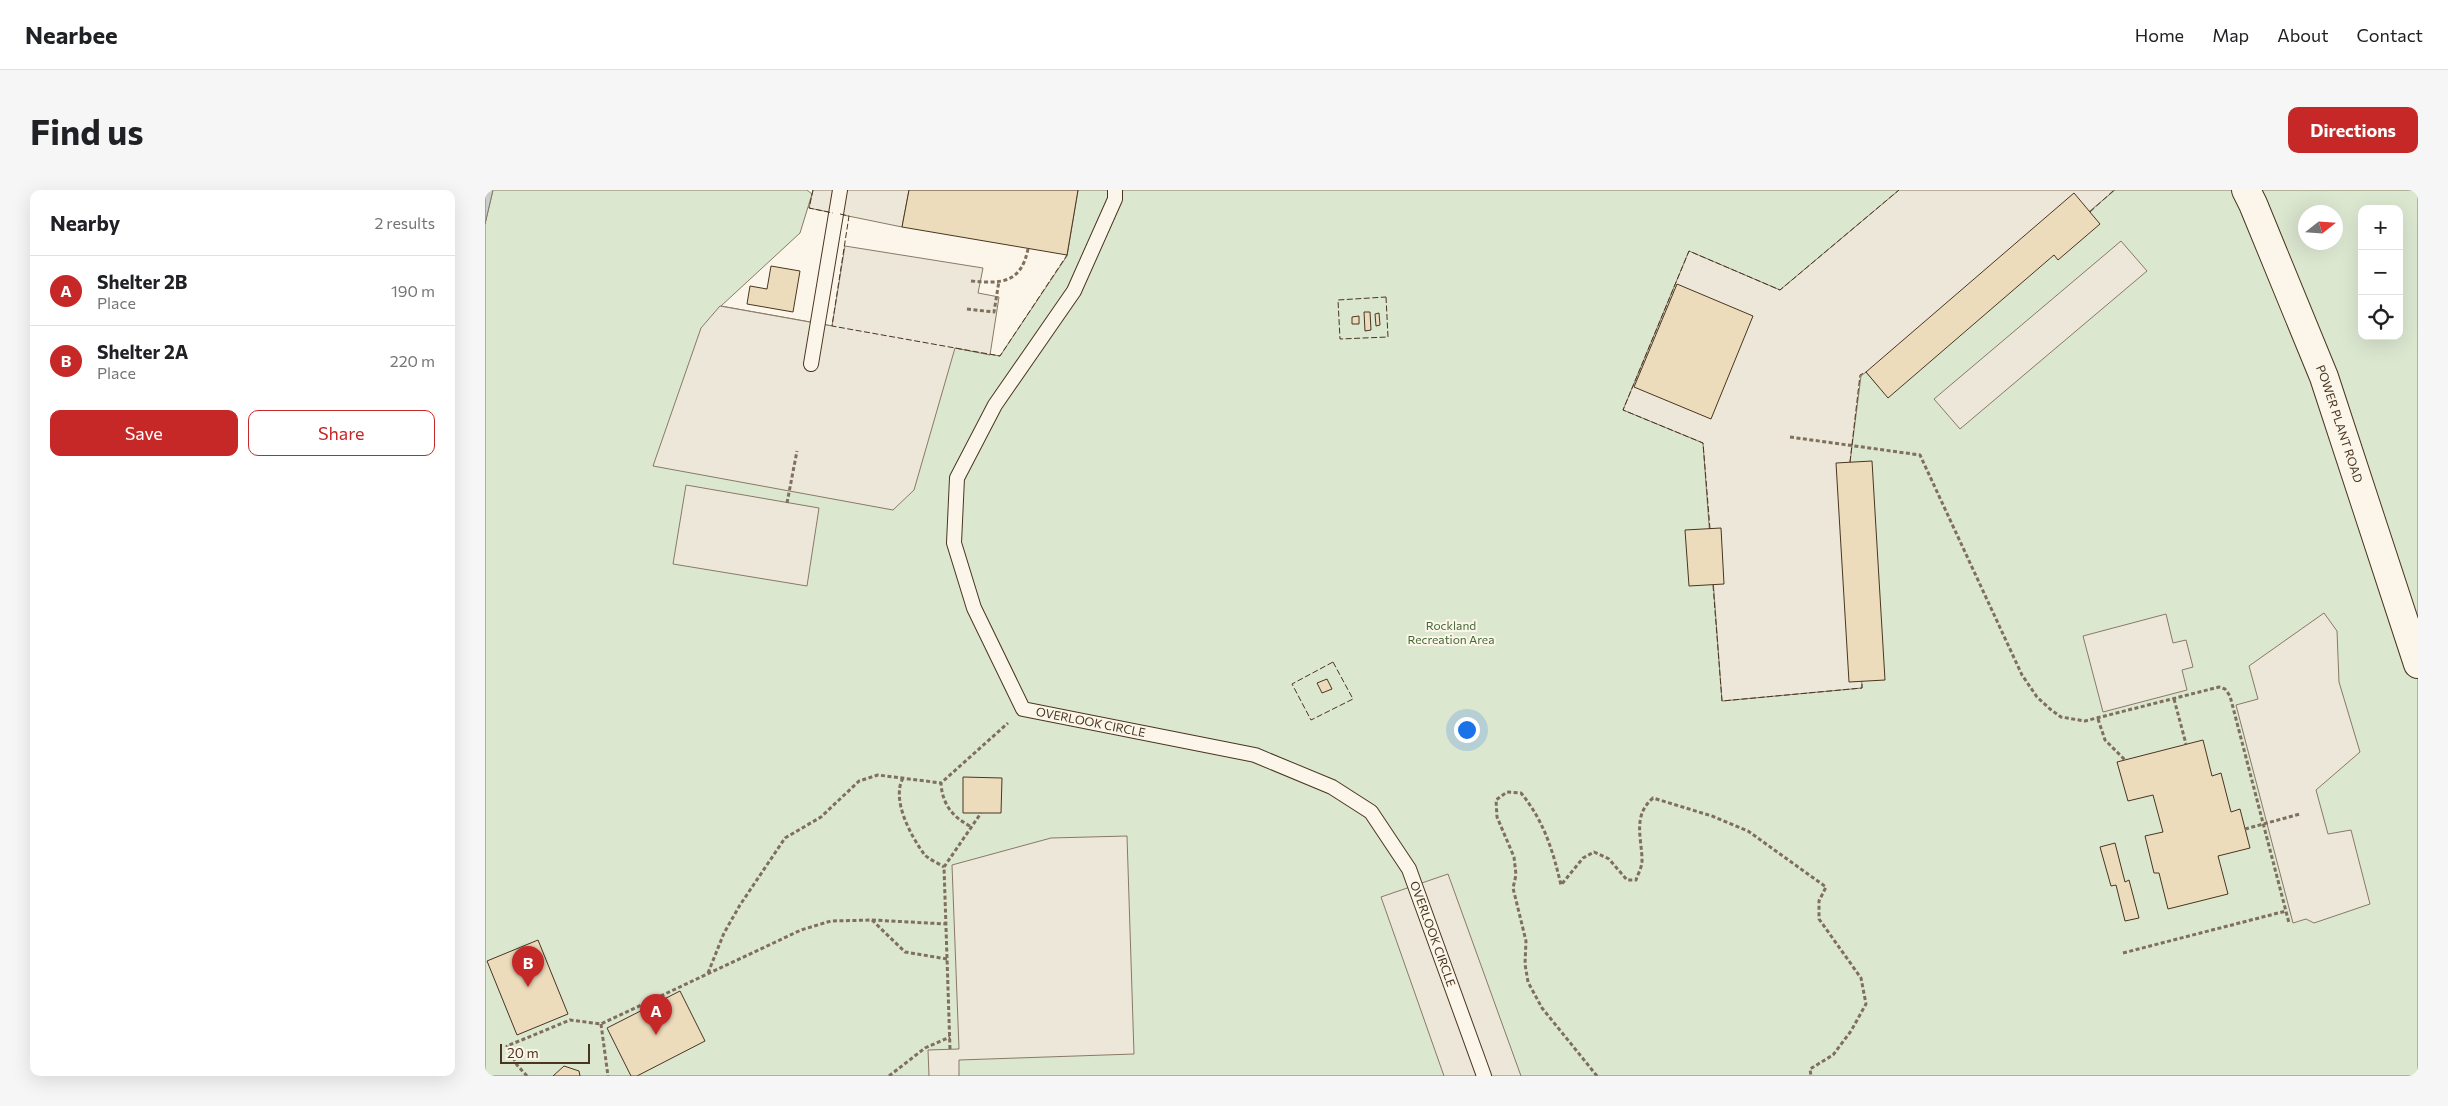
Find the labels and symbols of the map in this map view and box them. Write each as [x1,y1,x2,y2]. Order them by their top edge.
north arrow [2298,205,2343,250]
street label: POWER PLANT ROAD [2314,363,2366,484]
park label: Rockland Recreation Area [1408,618,1494,646]
street label: OVERLOOK CIRCLE [1035,704,1147,739]
your location [1454,717,1480,743]
street label: OVERLOOK CIRCLE [1408,879,1459,988]
pin: B [512,946,544,987]
pin: A [640,994,672,1035]
scale bar [500,1041,590,1064]

